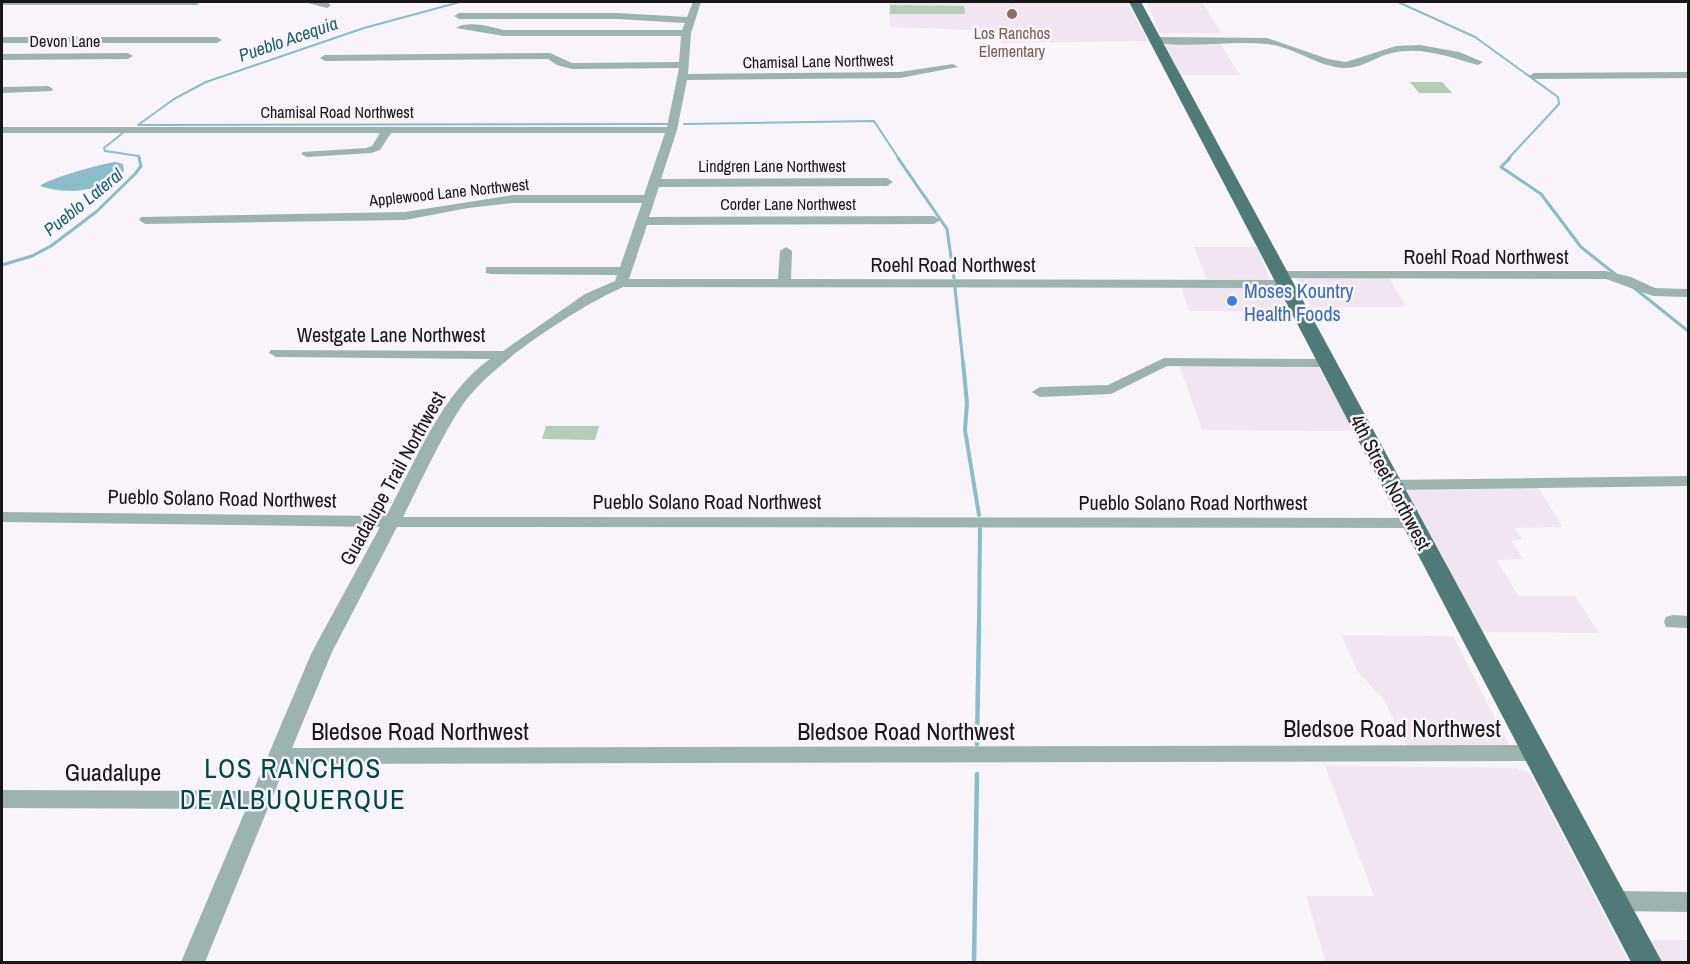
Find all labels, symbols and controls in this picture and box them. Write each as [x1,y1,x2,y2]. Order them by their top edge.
marker: Los Ranchos Elementary [1005,7,1019,21]
water label: Pueblo Acequia [235,10,341,68]
place label: Los Ranchos Elementary [974,22,1050,62]
street label: Devon Lane [30,30,100,52]
street label: Chamisal Lane Northwest [742,49,894,73]
street label: Chamisal Road Northwest [260,101,414,123]
street label: Lindgren Lane Northwest [698,155,846,177]
water label: Pueblo Lateral [38,162,128,242]
street label: Applewood Lane Northwest [367,173,530,211]
street label: Corder Lane Northwest [720,193,856,215]
street label: Roehl Road Northwest [1404,243,1569,270]
street label: Roehl Road Northwest [871,251,1036,278]
place label: Moses Kountry Health Foods [1244,277,1354,327]
marker: Moses Kountry Health Foods [1225,294,1239,308]
street label: Westgate Lane Northwest [297,321,486,348]
street label: Guadalupe Trail Northwest [333,386,451,570]
street label: 4th Street Northwest [1344,410,1438,555]
street label: Pueblo Solano Road Northwest [107,483,337,514]
street label: Pueblo Solano Road Northwest [593,488,822,515]
street label: Pueblo Solano Road Northwest [1079,489,1308,516]
street label: Bledsoe Road Northwest [1283,712,1501,744]
street label: Bledsoe Road Northwest [311,715,529,747]
street label: Bledsoe Road Northwest [797,715,1015,747]
district label: LOS RANCHOS DE ALBUQUERQUE [180,750,406,817]
street label: Guadalupe [65,756,161,788]

